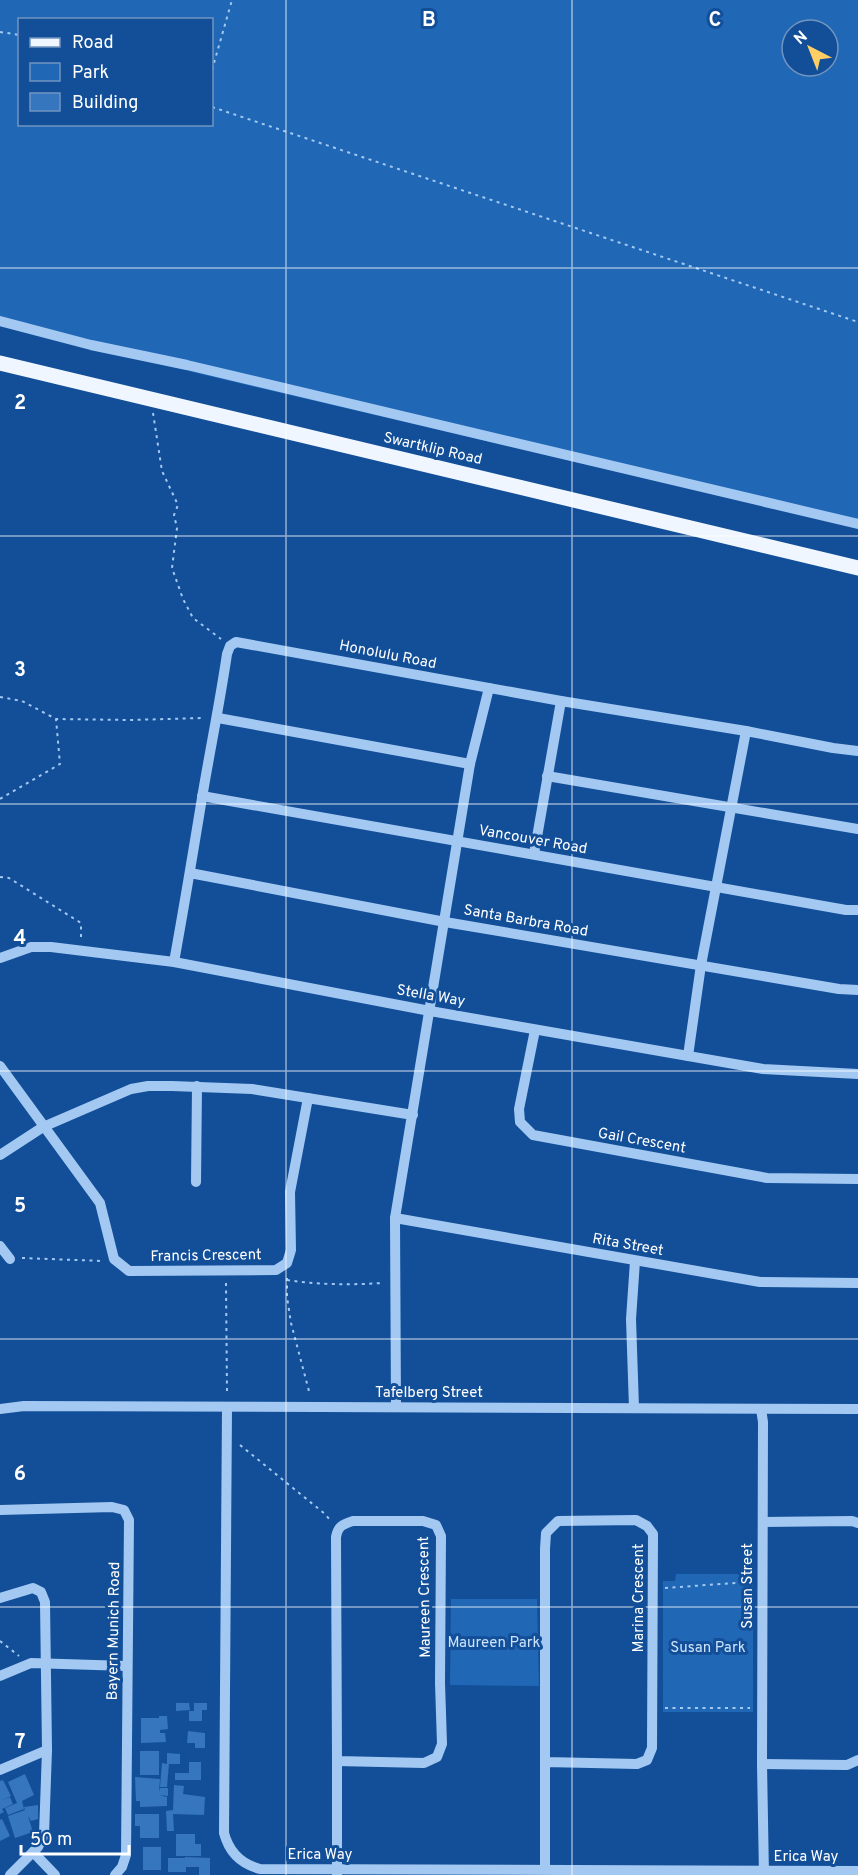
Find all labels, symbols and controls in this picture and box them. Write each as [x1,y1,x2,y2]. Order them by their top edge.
text: B [422,8,436,34]
text: C [709,8,721,34]
legend [18,18,213,126]
north arrow [780,18,840,78]
text: N [790,27,812,50]
text: Road [72,32,114,55]
text: Park [72,62,109,85]
text: Building [72,92,138,115]
text: 2 [14,391,26,417]
street label: Swartklip Road [381,429,484,470]
street label: Honolulu Road [337,637,438,674]
text: 3 [14,658,26,684]
street label: Vancouver Road [477,822,589,859]
street label: Santa Barbra Road [462,901,589,942]
text: 4 [14,926,26,952]
street label: Stella Way [395,981,467,1012]
street label: Gail Crescent [596,1124,687,1159]
text: 5 [14,1194,26,1220]
street label: Rita Street [591,1230,665,1261]
street label: Francis Crescent [150,1246,262,1267]
street label: Tafelberg Street [375,1384,483,1403]
text: 6 [14,1462,26,1488]
street label: Maureen Crescent [415,1536,436,1658]
street label: Susan Street [739,1543,758,1629]
street label: Marina Crescent [630,1544,649,1652]
street label: Bayern Munich Road [104,1562,125,1701]
park label: Maureen Park [448,1634,541,1653]
park label: Susan Park [670,1639,746,1658]
text: 7 [15,1730,25,1756]
scale bar [21,1818,129,1856]
text: 50 m [30,1829,72,1852]
street label: Erica Way [288,1846,353,1865]
street label: Erica Way [774,1848,839,1867]

